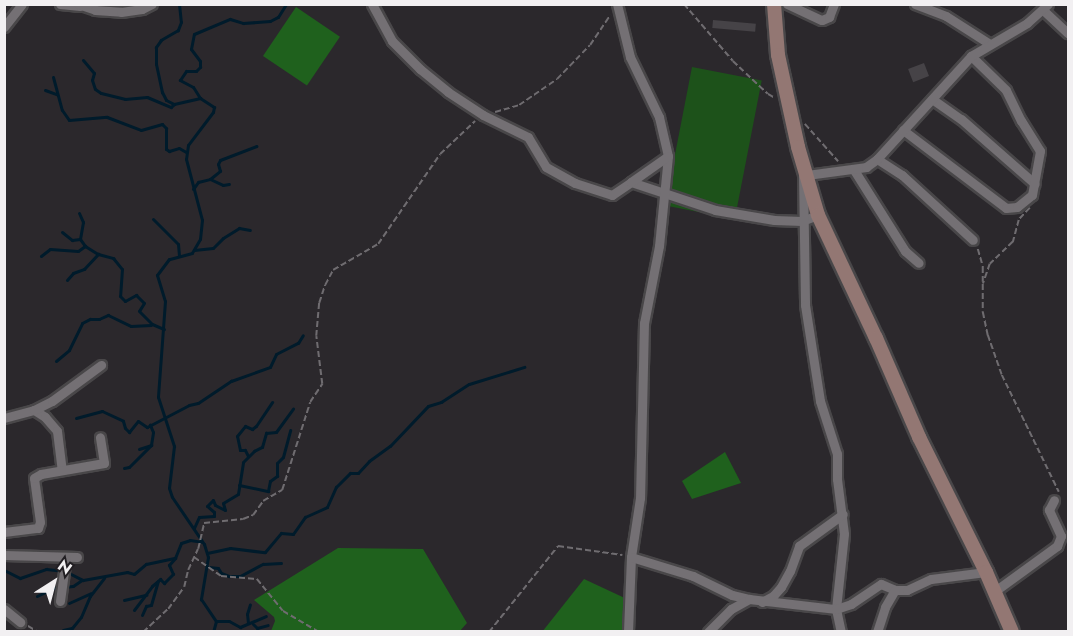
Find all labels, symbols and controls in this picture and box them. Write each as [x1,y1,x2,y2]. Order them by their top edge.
north arrow [24,552,84,612]
text: N [53,554,77,580]

